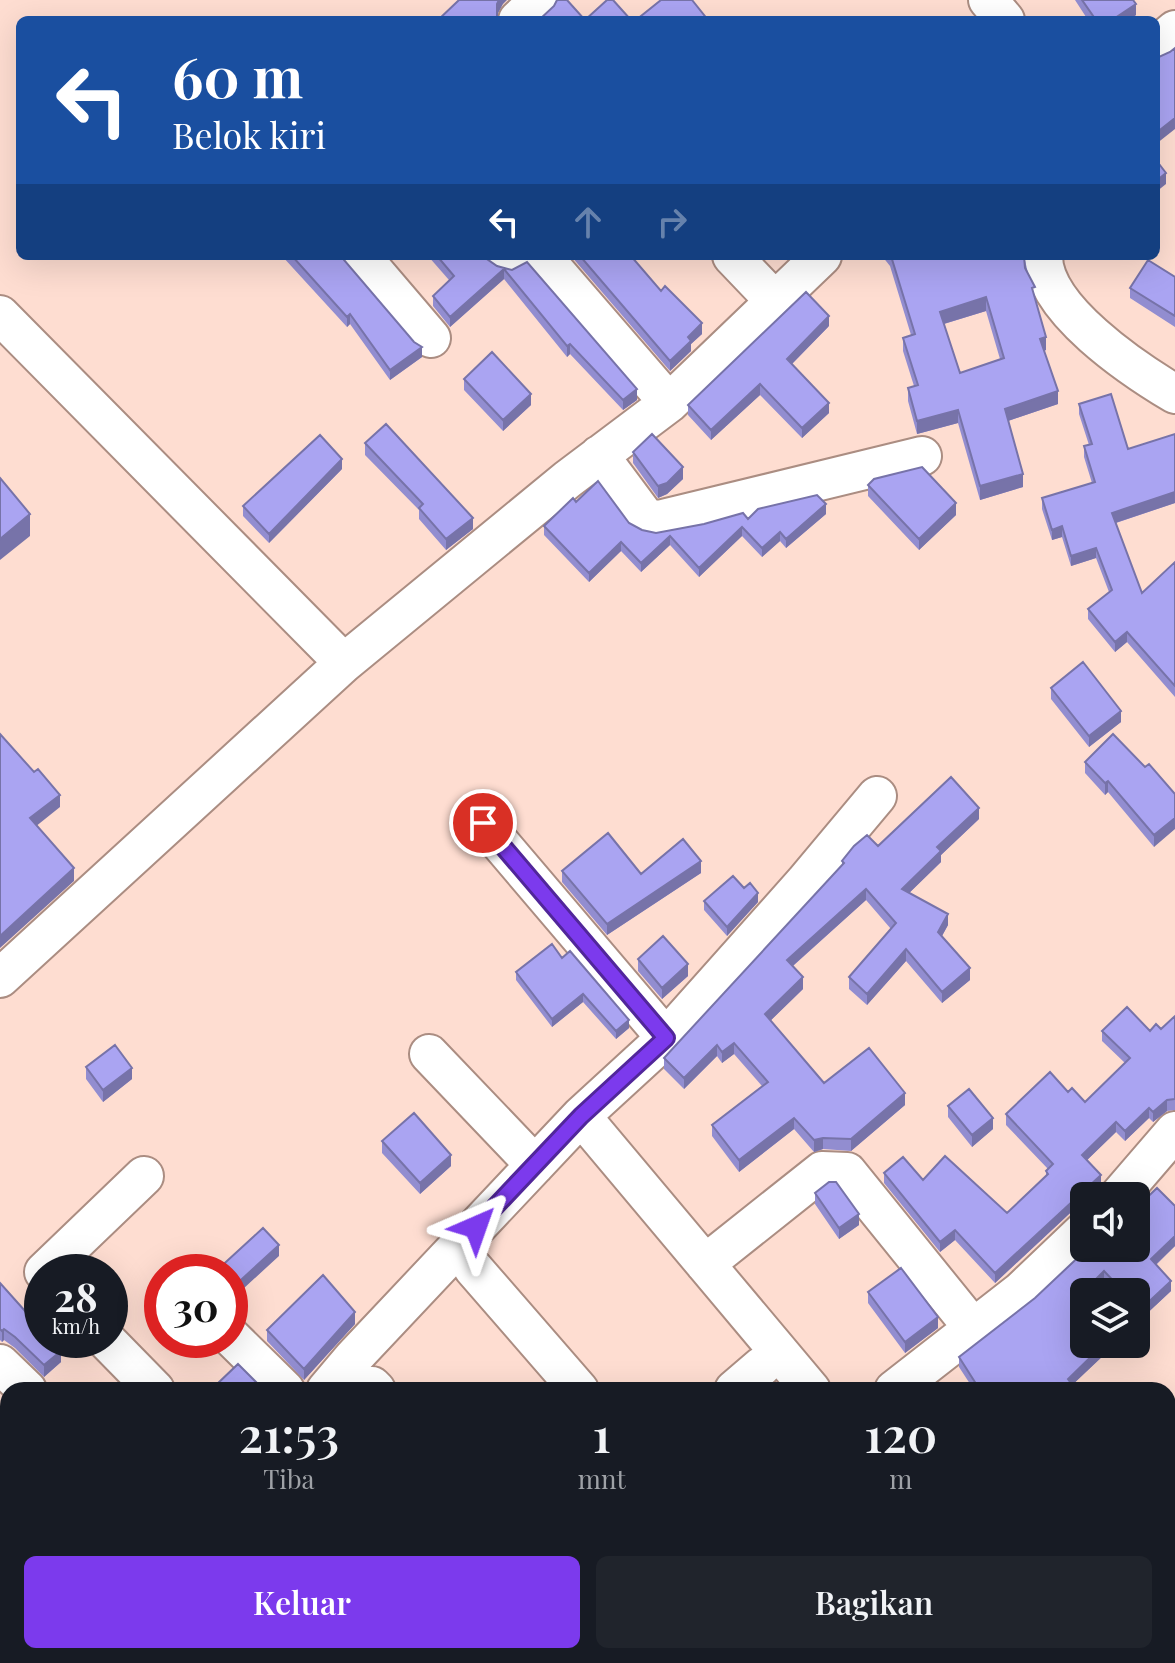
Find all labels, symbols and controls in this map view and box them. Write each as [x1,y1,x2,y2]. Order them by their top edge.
text: 60 m [172,38,303,113]
icon: left [40,48,144,152]
text: Belok kiri [172,110,326,158]
icon: left [482,200,526,244]
icon: ahead [566,200,610,244]
icon: right [650,200,694,244]
pin [449,789,517,857]
icon: arrive [461,801,505,845]
map controls [1070,1182,1150,1358]
button: sound [1070,1182,1150,1262]
position arrow [434,1185,518,1269]
speed limit sign: 30 [144,1254,248,1358]
text: 28 [54,1269,98,1322]
button: layers [1070,1278,1150,1358]
text: km/h [52,1312,100,1339]
text: 21:53 [239,1401,339,1465]
text: 1 [593,1401,611,1465]
text: 120 [864,1401,937,1465]
text: Tiba [263,1461,315,1496]
text: mnt [578,1461,626,1496]
text: m [889,1461,912,1496]
button: Keluar [24,1556,580,1648]
button: Bagikan [596,1556,1152,1648]

